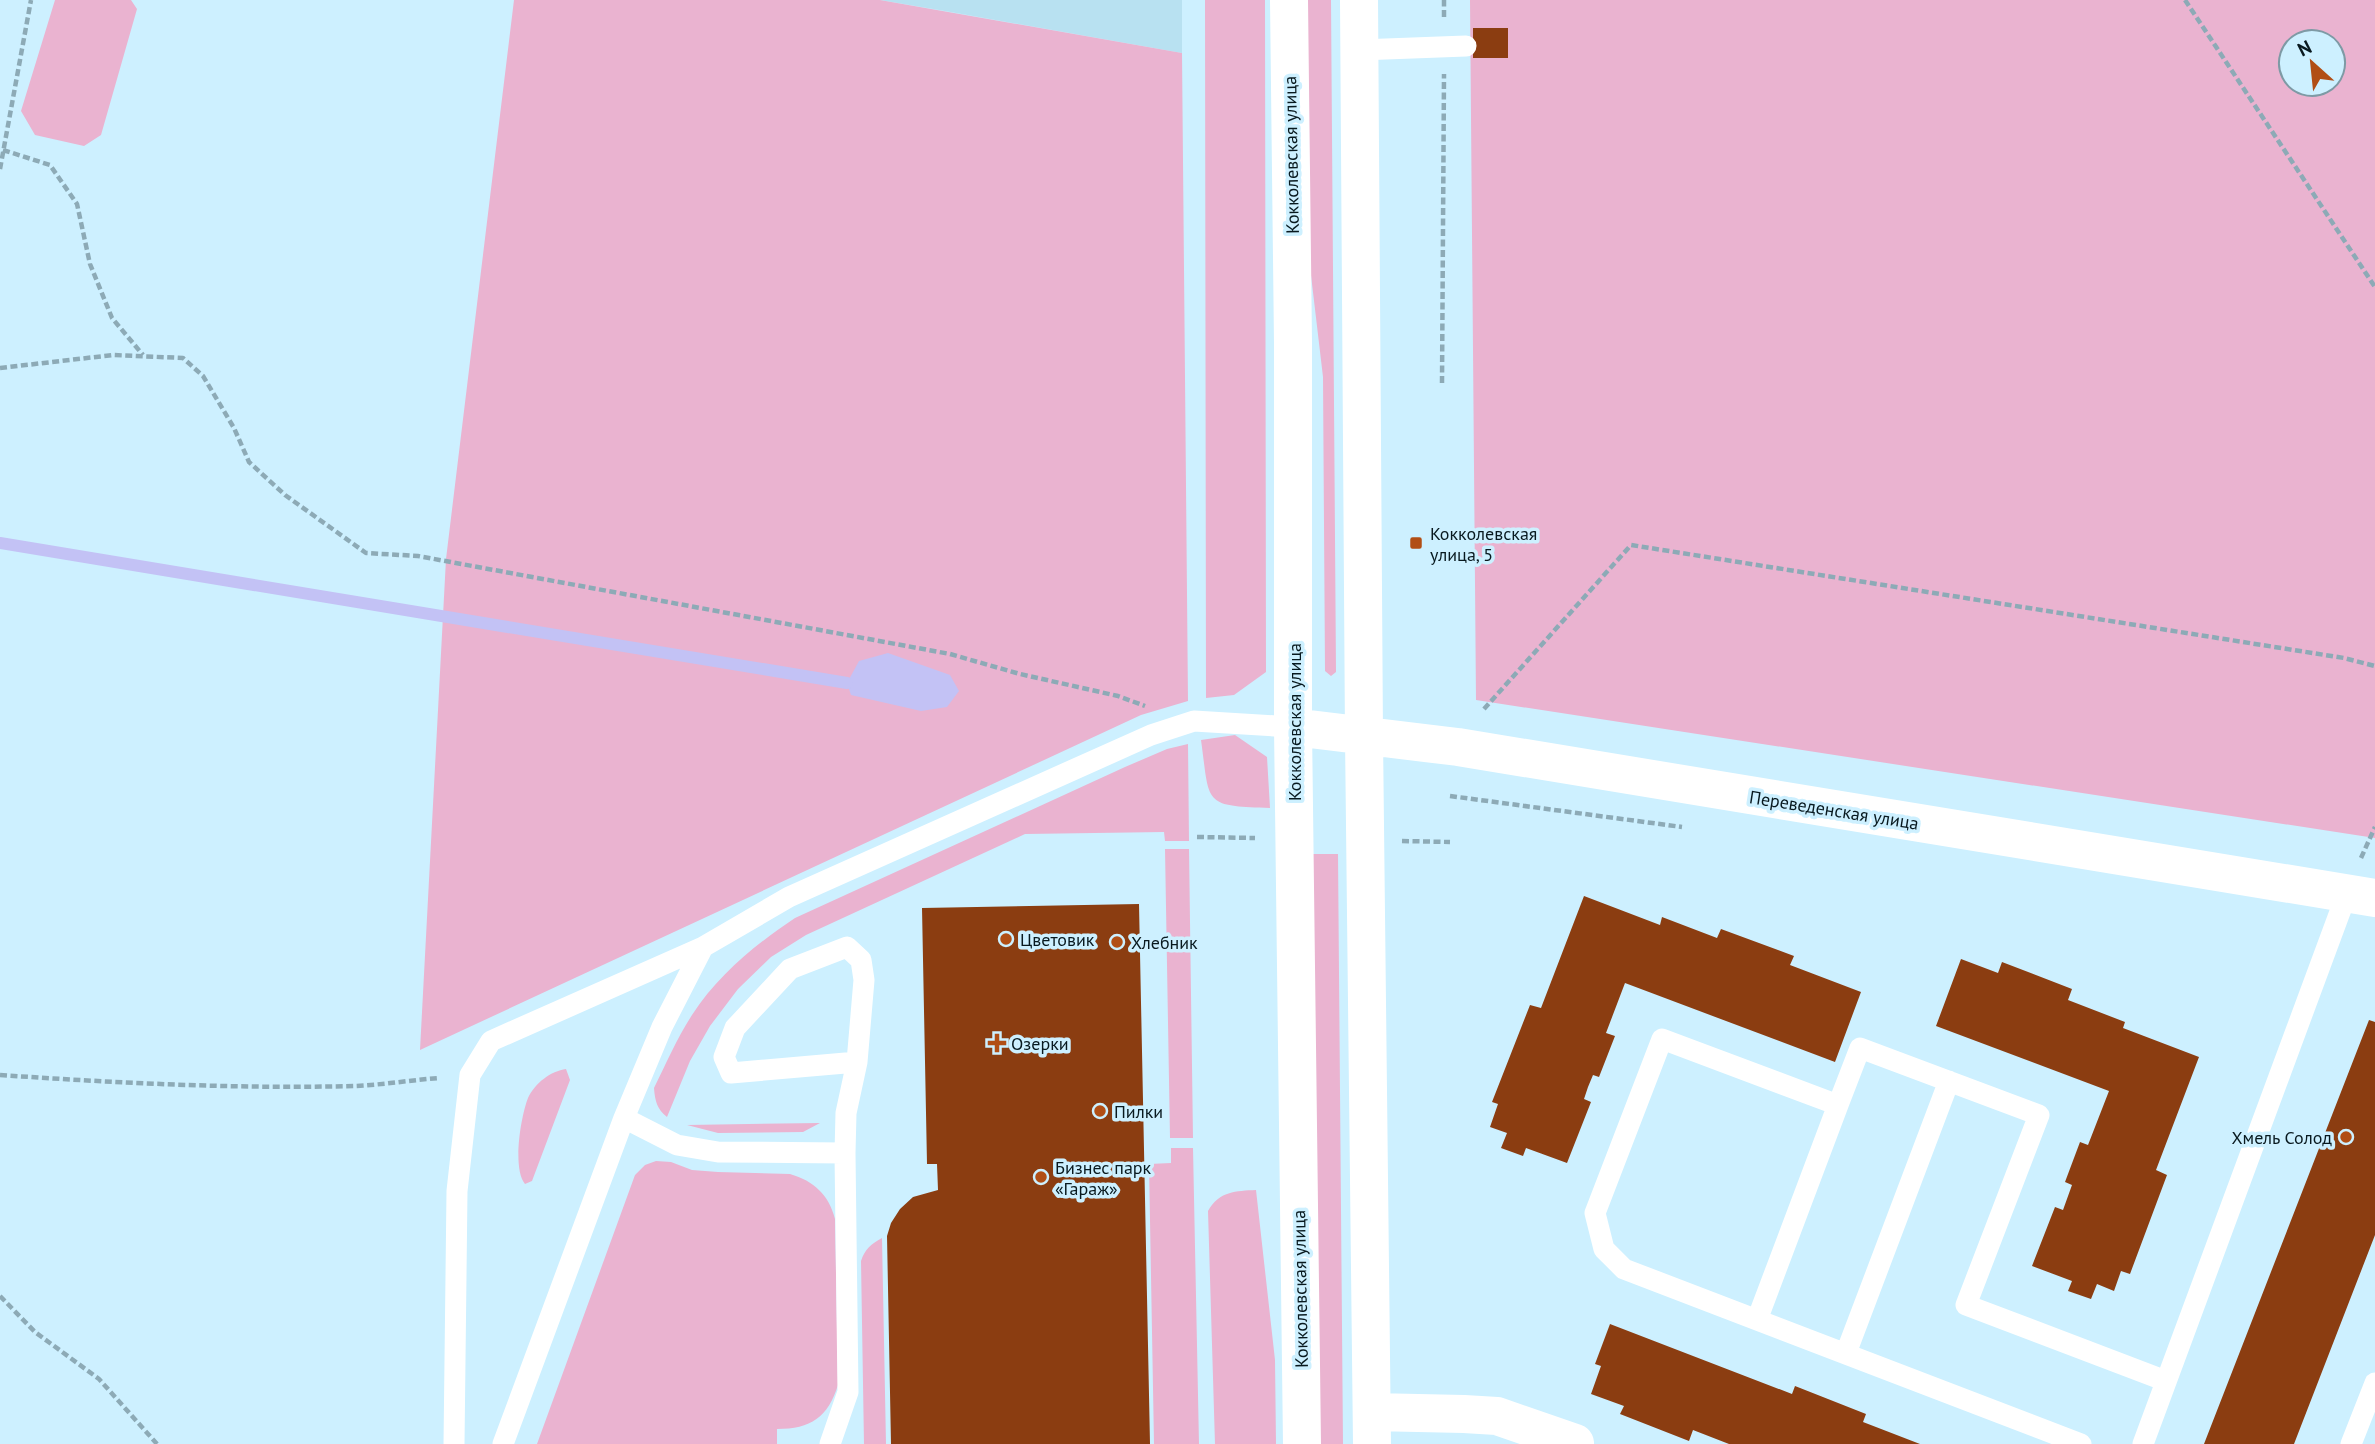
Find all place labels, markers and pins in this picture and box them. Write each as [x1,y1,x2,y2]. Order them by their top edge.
place label: Кокколевская улица, 5 [1430,522,1537,566]
marker: Кокколевская улица, 5 [1408,535,1424,551]
place label: Цветовик [1020,928,1095,951]
marker: Цветовик [998,931,1014,947]
place label: Хлебник [1131,931,1198,954]
marker: Хлебник [1109,934,1125,950]
place label: Озерки [1011,1032,1069,1055]
marker: Озерки [989,1035,1005,1051]
place label: Пилки [1114,1100,1163,1123]
marker: Пилки [1092,1103,1108,1119]
place label: Хмель Солод [2231,1126,2332,1149]
marker: Хмель Солод [2338,1129,2354,1145]
place label: Бизнес парк «Гараж» [1055,1156,1152,1200]
marker: Бизнес парк «Гараж» [1033,1169,1049,1185]

